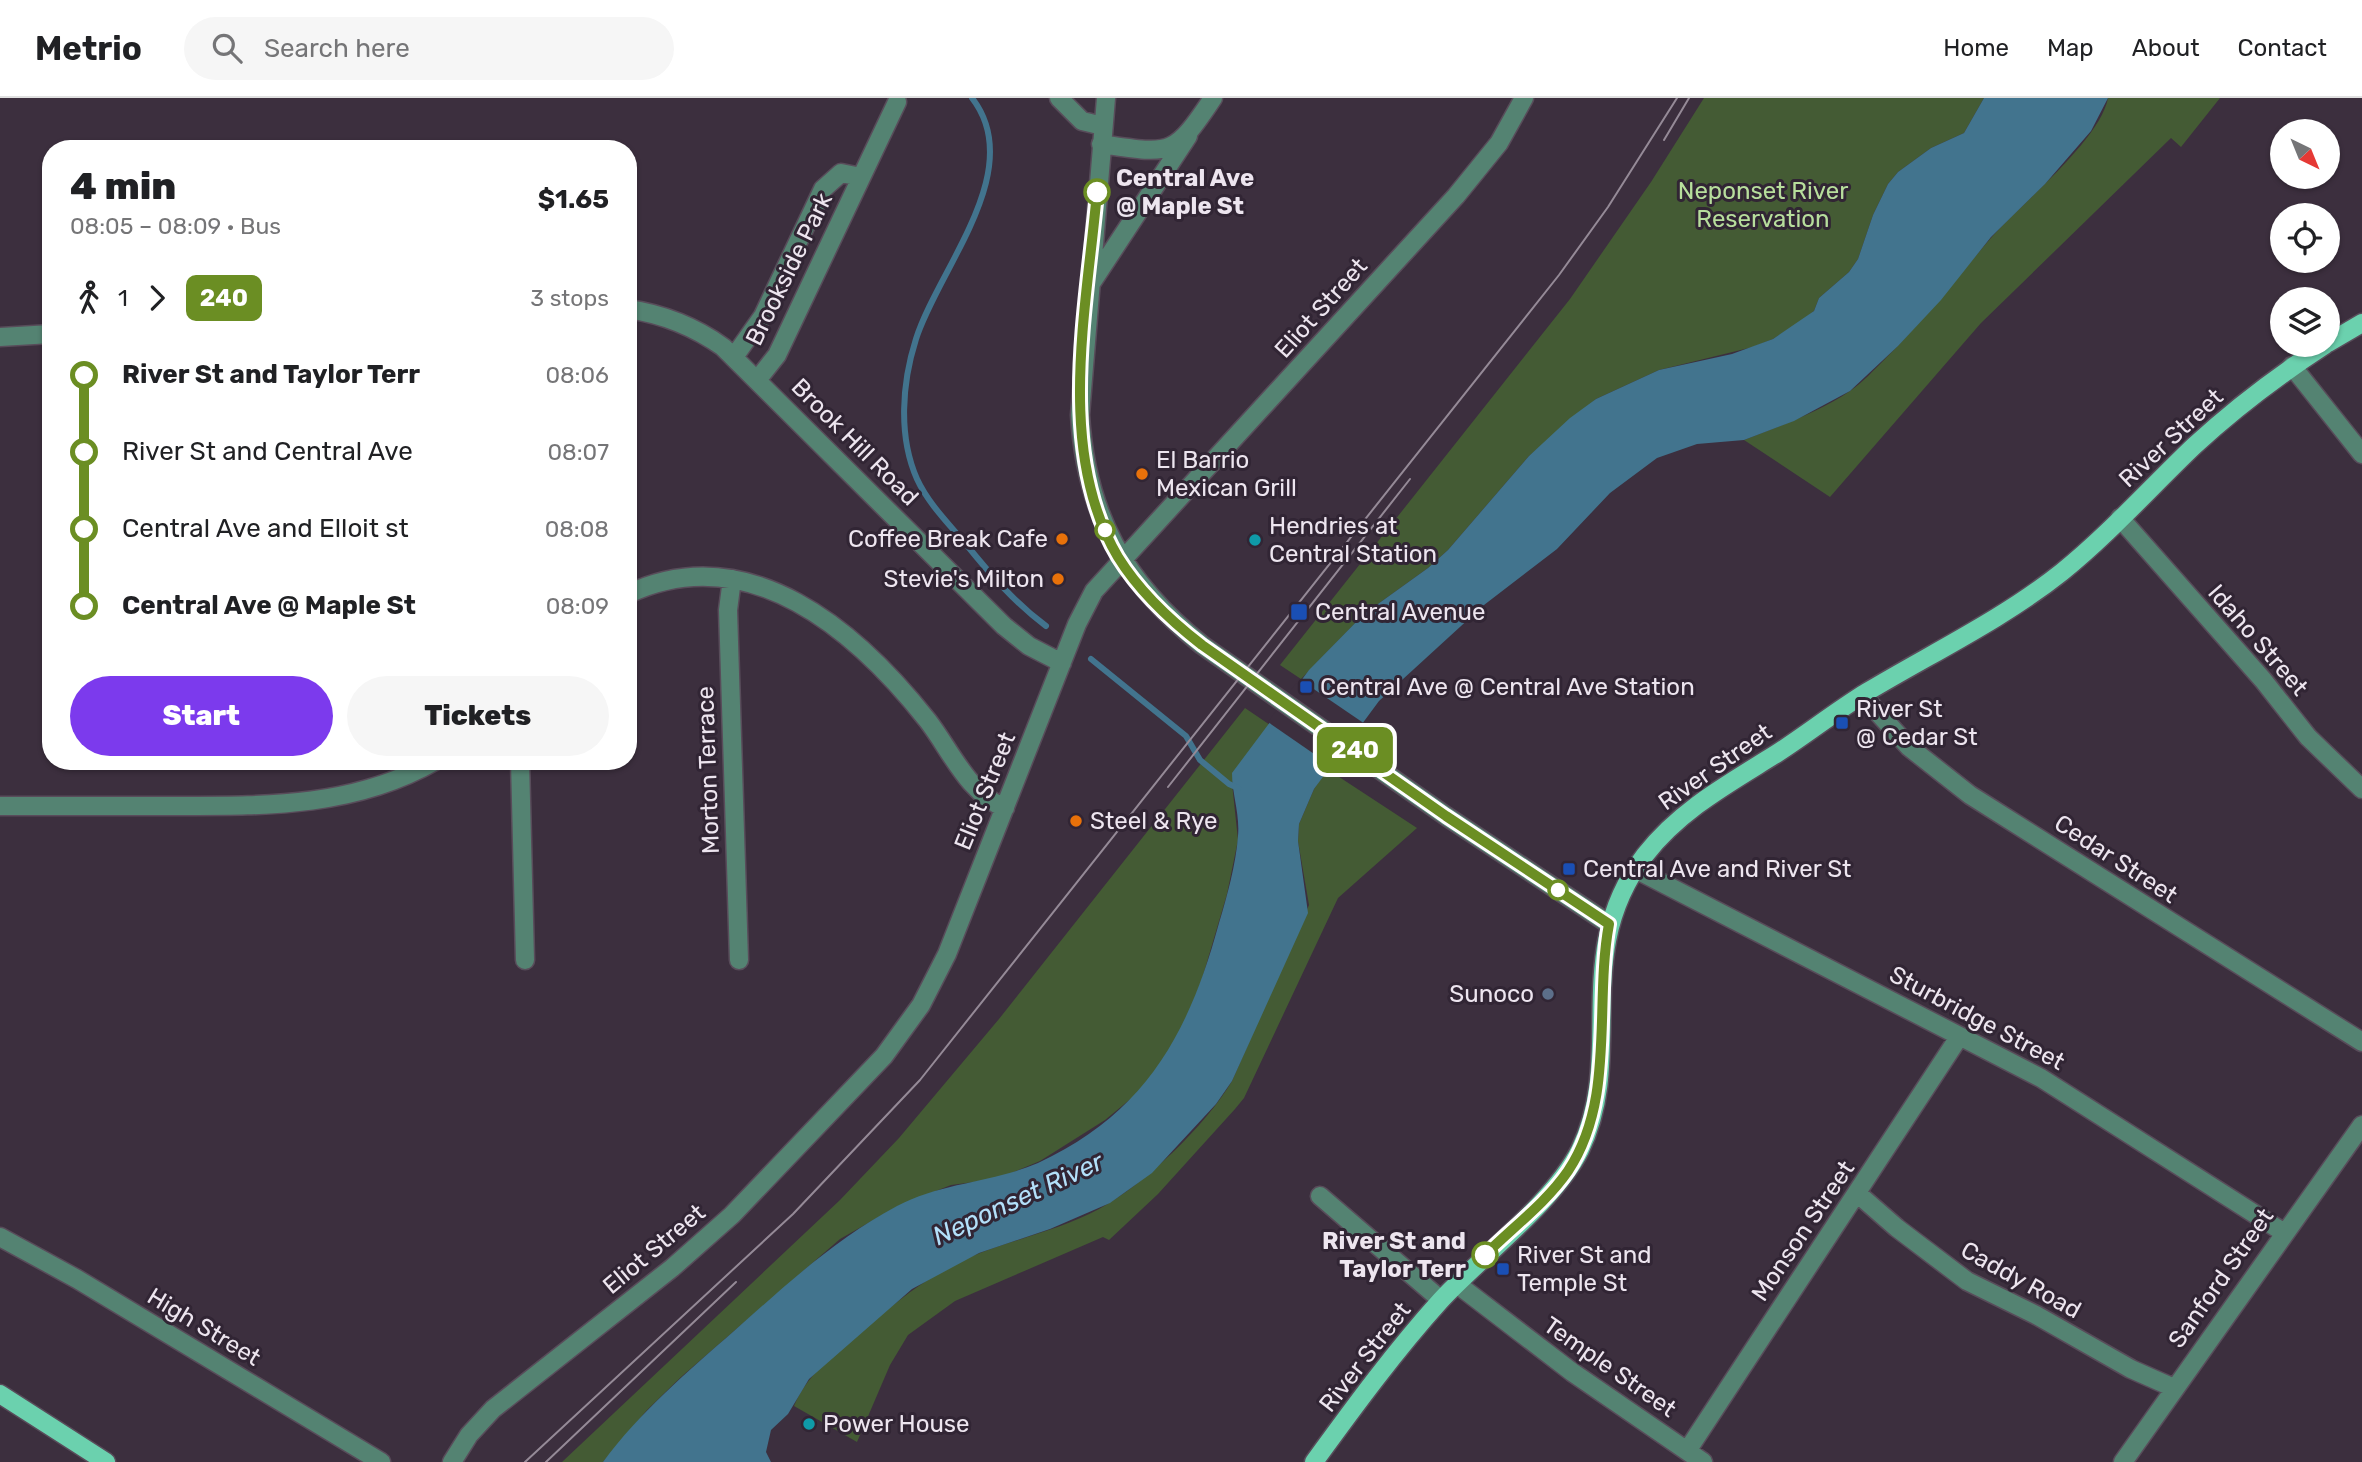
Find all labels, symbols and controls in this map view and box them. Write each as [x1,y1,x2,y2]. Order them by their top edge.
search box [184,17,674,80]
text: Metrio [35,29,142,68]
icon: search [208,29,246,67]
text: Search here [264,33,410,64]
text: Home [1943,34,2009,62]
text: Map [2047,34,2094,62]
text: About [2132,34,2200,62]
text: Contact [2238,34,2327,62]
north arrow [2270,119,2340,189]
map controls [2270,119,2340,357]
text: 4 min [70,163,176,209]
place label: Central Ave @ Maple St [1116,164,1254,220]
park label: Neponset River Reservation [1678,177,1848,233]
marker: Central Ave @ Maple St [1084,179,1110,205]
text: $1.65 [538,184,609,215]
street label: Brookside Park [740,188,838,350]
button: locate [2270,203,2340,273]
text: 08:05 – 08:09 · Bus [70,212,281,240]
street label: Eliot Street [1269,252,1373,364]
icon: walk [70,279,108,317]
icon: forward [138,279,176,317]
text: 1 [118,284,128,312]
text: 240 [200,284,248,312]
text: 3 stops [530,284,609,312]
button: layers [2270,287,2340,357]
text: River St and Taylor Terr [122,359,420,390]
text: 08:06 [545,361,609,389]
street label: Brook Hill Road [786,373,924,511]
street label: River Street [2113,383,2229,493]
text: River St and Central Ave [122,436,413,467]
text: 08:07 [547,438,609,466]
place label: El Barrio Mexican Grill [1156,446,1297,502]
marker: El Barrio Mexican Grill [1134,466,1150,482]
place label: Hendries at Central Station [1269,512,1437,568]
text: Central Ave and Elloit st [122,513,409,544]
text: 08:08 [545,515,609,543]
unlabelled marker [1095,520,1115,540]
place label: Coffee Break Cafe [848,525,1048,553]
marker: Coffee Break Cafe [1054,531,1070,547]
marker: Hendries at Central Station [1247,532,1263,548]
place label: Stevie's Milton [884,565,1044,593]
marker: Stevie's Milton [1050,571,1066,587]
street label: Idaho Street [2202,579,2314,701]
text: Central Ave @ Maple St [122,590,416,621]
text: 08:09 [546,592,609,620]
place label: Central Avenue [1315,598,1486,626]
marker: Central Avenue [1289,602,1309,622]
place label: Central Ave @ Central Ave Station [1320,673,1695,701]
button: Start [70,676,333,756]
button: Tickets [347,676,609,756]
marker: Central Ave @ Central Ave Station [1298,679,1314,695]
street label: Morton Terrace [691,686,725,854]
place label: River St @ Cedar St [1856,695,1978,751]
marker: River St @ Cedar St [1834,715,1850,731]
street label: River Street [1653,718,1777,816]
line badge: 240 [1315,727,1395,773]
street label: Eliot Street [949,728,1021,854]
text: 240 [1331,736,1379,764]
place label: Steel & Rye [1090,807,1217,835]
street label: Cedar Street [2049,809,2183,909]
marker: Steel & Rye [1068,813,1084,829]
place label: Central Ave and River St [1583,855,1851,883]
marker: Central Ave and River St [1561,861,1577,877]
unlabelled marker [1548,880,1568,900]
street label: Sturbridge Street [1885,960,2069,1076]
place label: Sunoco [1449,980,1534,1008]
marker: Sunoco [1540,986,1556,1002]
water label: Neponset River [928,1146,1109,1252]
street label: Monson Street [1746,1156,1860,1306]
street label: Eliot Street [597,1198,711,1300]
street label: Sanford Street [2163,1203,2279,1353]
place label: River St and Taylor Terr [1322,1227,1466,1283]
street label: Caddy Road [1956,1235,2086,1325]
place label: River St and Temple St [1517,1241,1652,1297]
marker: River St and Taylor Terr [1472,1242,1498,1268]
marker: River St and Temple St [1495,1261,1511,1277]
street label: High Street [142,1282,266,1372]
street label: River Street [1313,1297,1417,1417]
street label: Temple Street [1538,1311,1682,1423]
place label: Power House [823,1410,970,1438]
marker: Power House [801,1416,817,1432]

